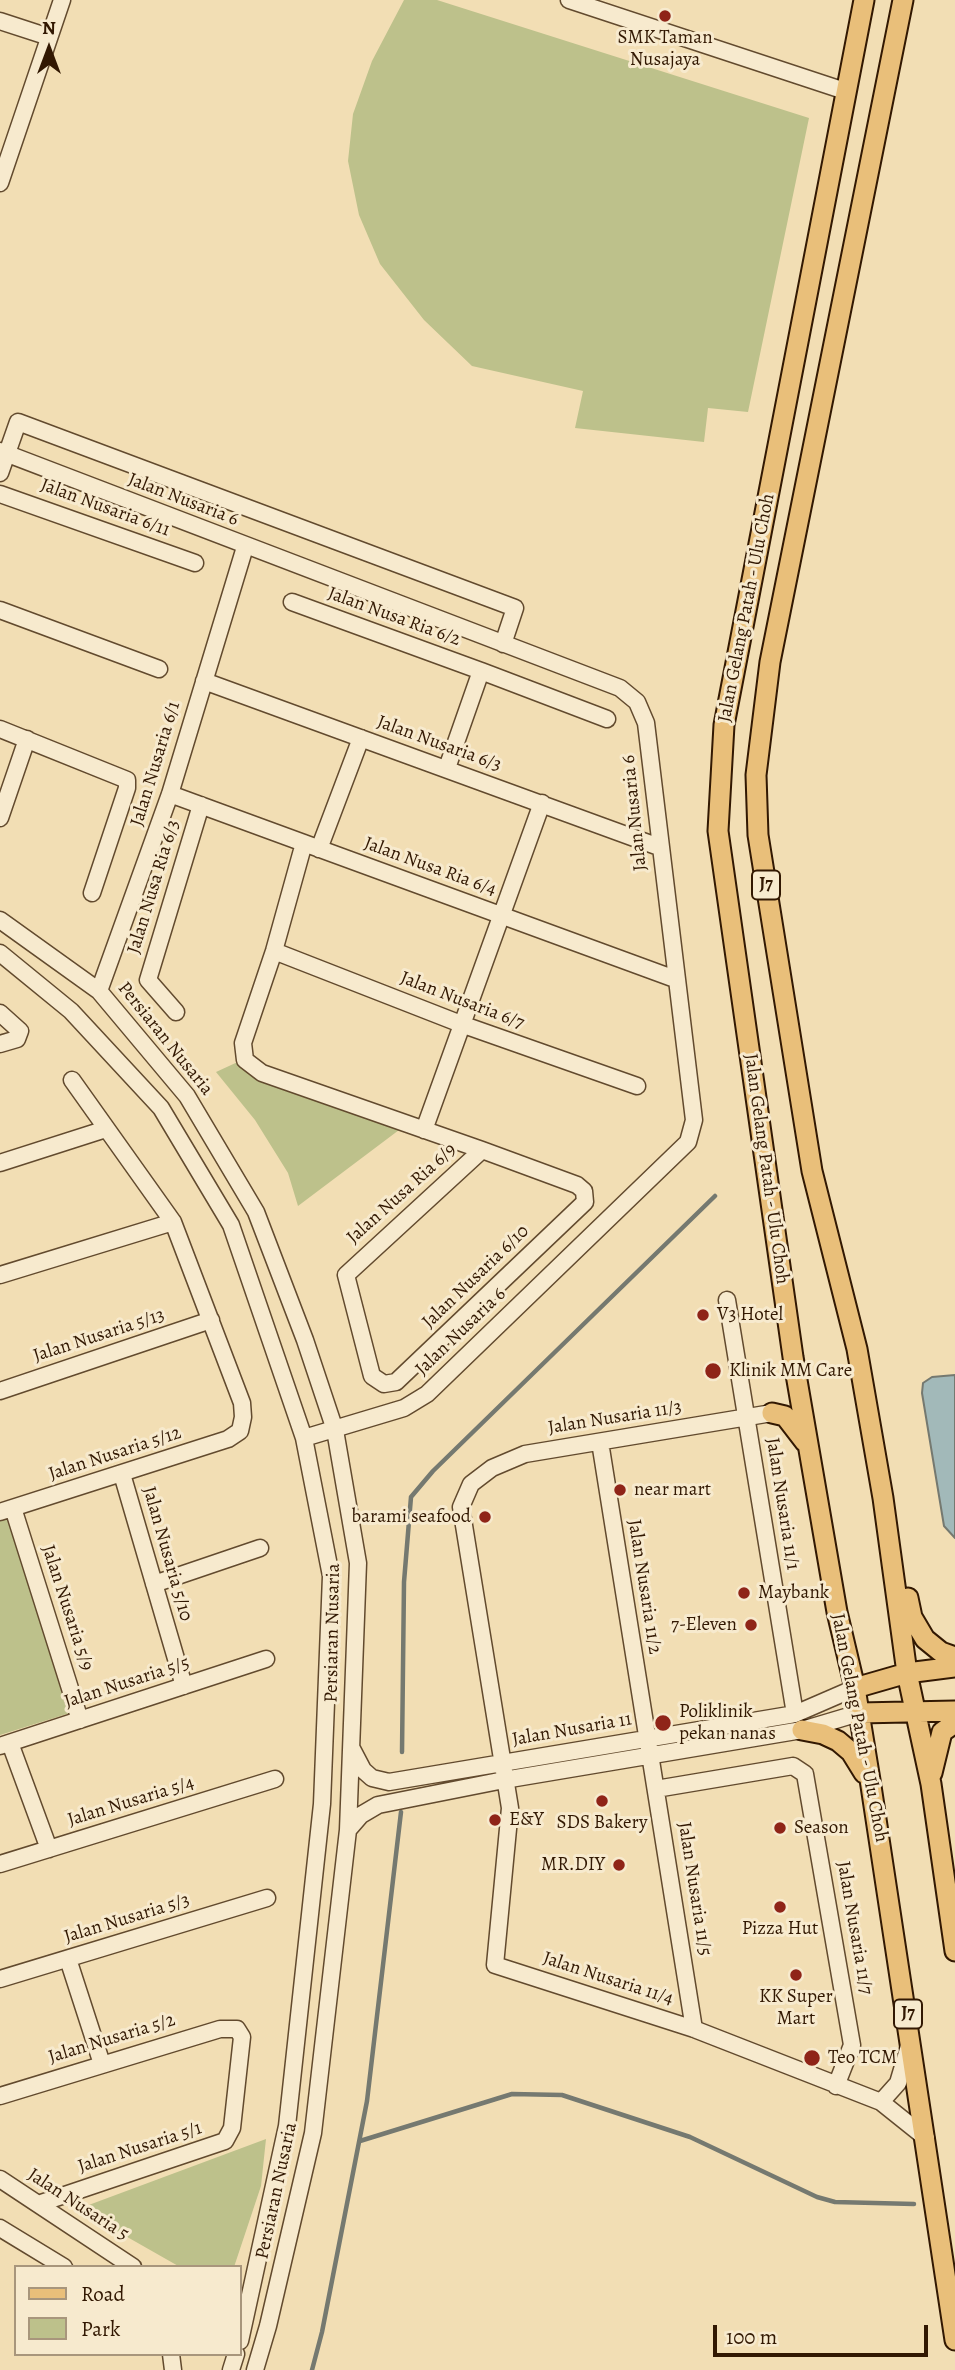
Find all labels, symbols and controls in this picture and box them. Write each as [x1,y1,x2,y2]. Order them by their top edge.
marker: SMK Taman Nusajaya [657,8,673,24]
north arrow [14,14,84,84]
text: N [42,15,56,41]
place label: SMK Taman Nusajaya [617,27,713,71]
street label: Jalan Nusaria 6 [124,468,242,532]
street label: Jalan Nusaria 6/11 [37,474,173,542]
street label: Jalan Gelang Patah - Ulu Choh [714,492,780,724]
street label: Jalan Nusa Ria 6/2 [324,582,464,652]
street label: Jalan Nusaria 6/1 [126,699,186,829]
street label: Jalan Nusaria 6/3 [374,711,504,777]
street label: Jalan Nusaria 6 [618,754,652,872]
street label: Jalan Nusa Ria 6/3 [123,817,185,957]
street label: Jalan Nusa Ria 6/4 [361,832,499,902]
road number: J7 [752,870,780,900]
street label: Jalan Nusaria 6/7 [397,967,527,1035]
street label: Persiaran Nusaria [112,978,218,1100]
street label: Jalan Gelang Patah - Ulu Choh [739,1052,793,1286]
street label: Jalan Nusa Ria 6/9 [343,1139,461,1249]
street label: Jalan Nusaria 6/10 [418,1220,534,1334]
street label: Jalan Nusaria 6 [411,1283,511,1381]
street label: Jalan Nusaria 5/13 [30,1304,168,1368]
place label: V3 Hotel [717,1304,783,1326]
marker: V3 Hotel [695,1307,711,1323]
place label: Klinik MM Care [729,1360,852,1382]
marker: Klinik MM Care [703,1361,723,1381]
street label: Jalan Nusaria 11/3 [547,1396,683,1440]
street label: Jalan Nusaria 5/12 [46,1422,184,1486]
street label: Jalan Nusaria 11/1 [760,1436,804,1572]
place label: near mart [634,1479,711,1501]
marker: near mart [612,1482,628,1498]
street label: Jalan Nusaria 5/10 [137,1484,197,1624]
place label: barami seafood [352,1506,471,1528]
marker: barami seafood [477,1509,493,1525]
street label: Jalan Nusaria 11/2 [622,1518,666,1656]
street label: Jalan Nusaria 5/9 [36,1542,98,1674]
street label: Persiaran Nusaria [320,1563,346,1703]
place label: Maybank [758,1582,829,1604]
marker: Maybank [736,1585,752,1601]
street label: Jalan Gelang Patah - Ulu Choh [826,1612,892,1844]
place label: 7-Eleven [671,1614,737,1636]
marker: 7-Eleven [743,1617,759,1633]
street label: Jalan Nusaria 5/5 [61,1652,193,1714]
place label: Poliklinik pekan nanas [679,1701,776,1745]
street label: Jalan Nusaria 11 [511,1708,633,1752]
marker: Poliklinik pekan nanas [653,1713,673,1733]
street label: Jalan Nusaria 5/4 [65,1772,197,1832]
marker: SDS Bakery [594,1793,610,1809]
place label: E&Y [509,1809,544,1831]
marker: E&Y [487,1812,503,1828]
place label: SDS Bakery [556,1812,648,1834]
place label: Season [794,1817,849,1839]
street label: Jalan Nusaria 11/5 [672,1820,716,1958]
marker: Season [772,1820,788,1836]
place label: MR.DIY [541,1854,605,1876]
marker: MR.DIY [611,1857,627,1873]
street label: Jalan Nusaria 11/7 [831,1860,877,1996]
street label: Jalan Nusaria 5/3 [61,1889,193,1949]
marker: Pizza Hut [772,1899,788,1915]
place label: Pizza Hut [742,1918,818,1940]
street label: Jalan Nusaria 11/4 [540,1947,676,2011]
marker: KK Super Mart [788,1967,804,1983]
place label: KK Super Mart [759,1986,833,2030]
road number: J7 [894,2000,922,2028]
street label: Jalan Nusaria 5/2 [46,2009,178,2069]
place label: Teo TCM [828,2047,897,2069]
marker: Teo TCM [802,2048,822,2068]
street label: Jalan Nusaria 5/1 [75,2117,205,2179]
street label: Persiaran Nusaria [251,2121,303,2261]
street label: Jalan Nusaria 5 [23,2164,133,2246]
legend [14,2265,242,2356]
text: Road [81,2280,125,2308]
scale bar [717,2310,932,2354]
text: Park [81,2315,120,2343]
text: 100 m [726,2323,777,2351]

